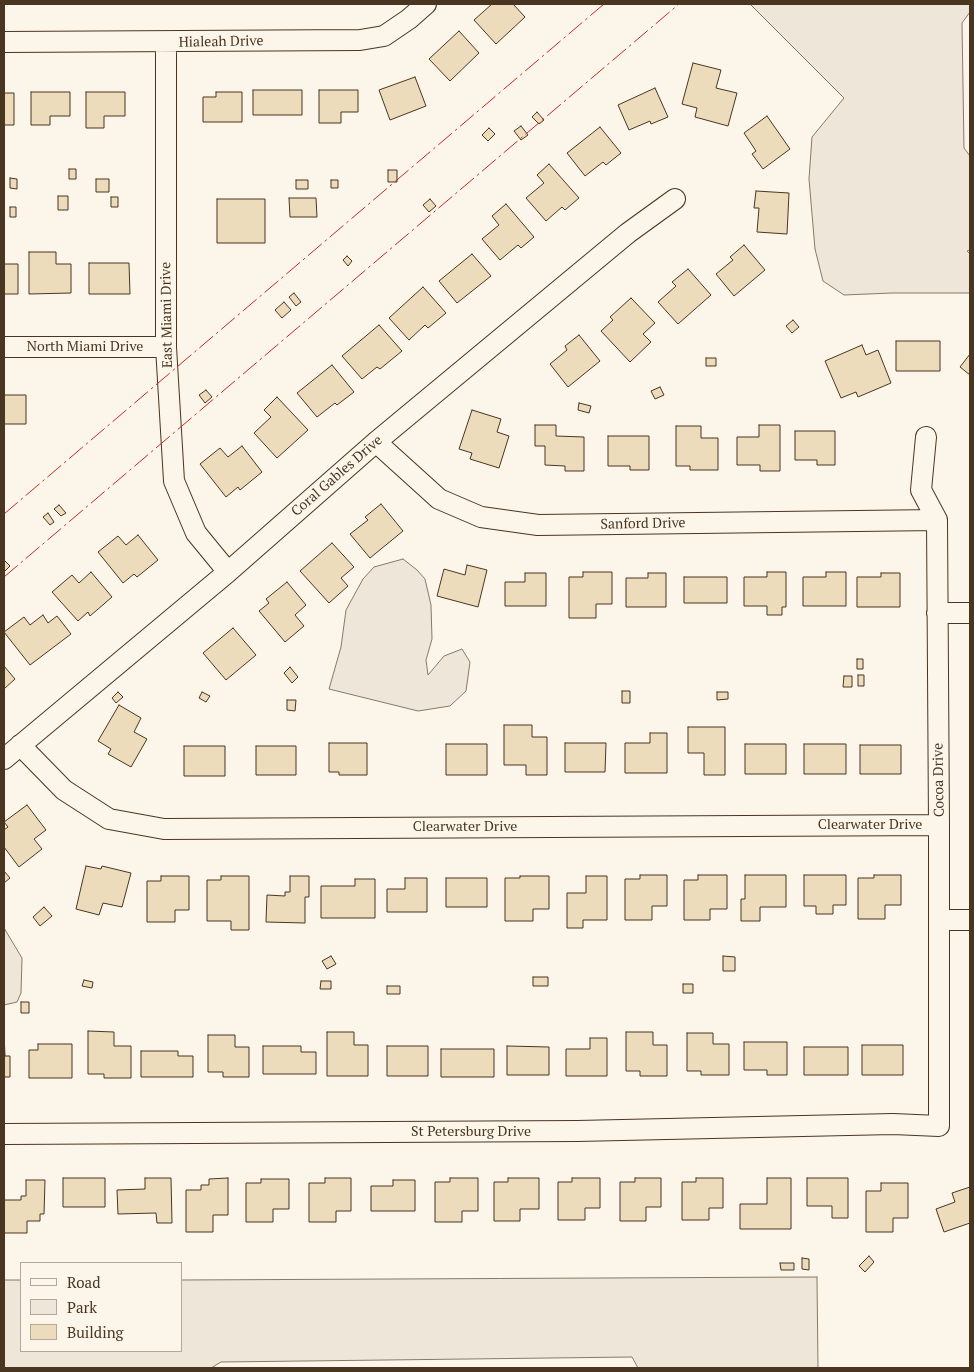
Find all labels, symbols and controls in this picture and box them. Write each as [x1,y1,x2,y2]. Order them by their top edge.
street label: Hialeah Drive [178,33,264,51]
street label: East Miami Drive [158,262,176,368]
street label: North Miami Drive [27,339,143,355]
street label: Coral Gables Drive [288,432,386,520]
street label: Sanford Drive [600,515,686,533]
street label: Cocoa Drive [930,743,948,817]
street label: Clearwater Drive [818,817,922,833]
street label: Clearwater Drive [413,819,517,835]
street label: St Petersburg Drive [411,1124,531,1140]
legend [20,1262,182,1352]
text: Road [67,1272,100,1292]
text: Park [67,1297,97,1317]
text: Building [67,1322,124,1342]

